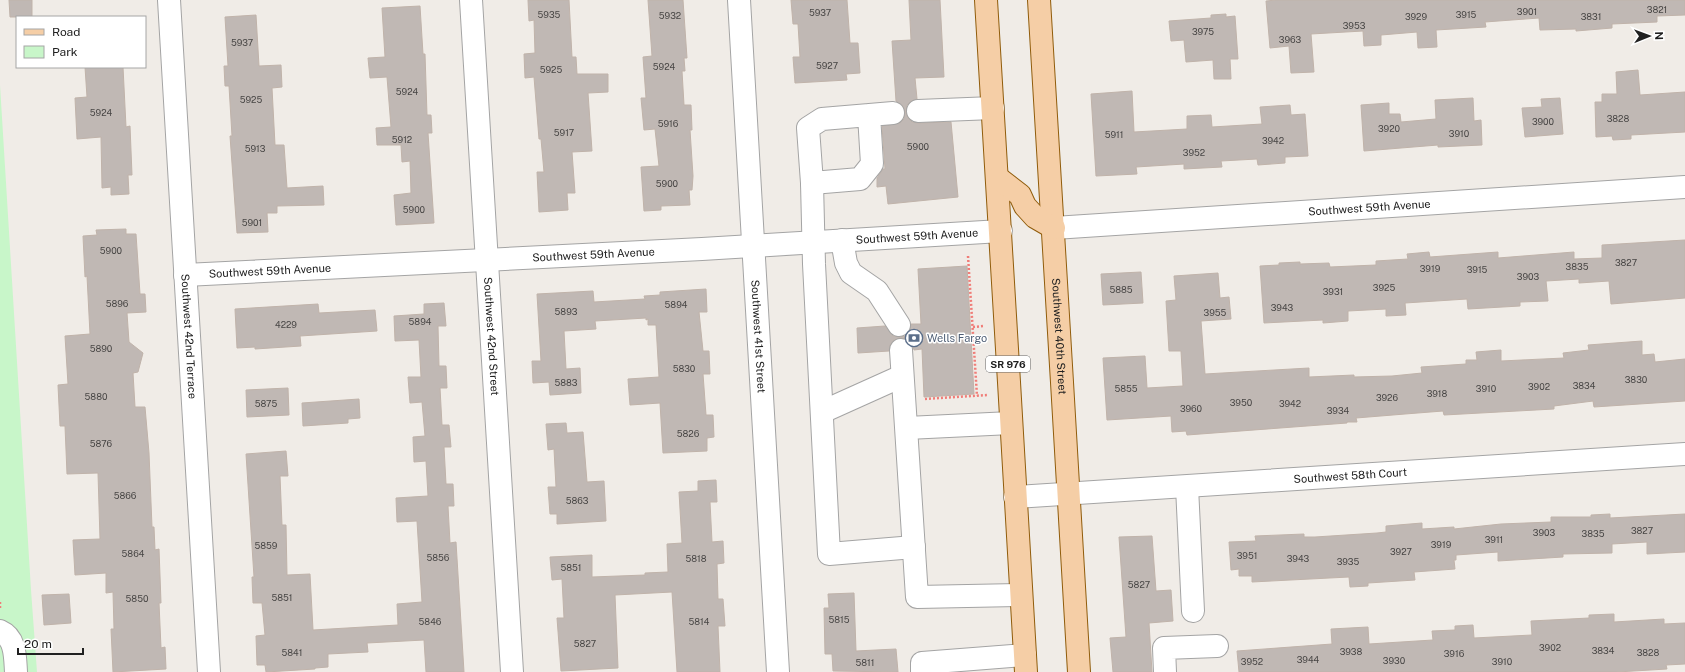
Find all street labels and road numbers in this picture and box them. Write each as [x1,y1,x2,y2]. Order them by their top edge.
street label: Southwest 59th Avenue [1308,198,1431,217]
street label: Southwest 59th Avenue [855,226,978,246]
street label: Southwest 59th Avenue [532,245,655,264]
street label: Southwest 59th Avenue [208,262,331,280]
street label: Southwest 42nd Terrace [179,274,199,399]
street label: Southwest 42nd Street [482,277,501,396]
street label: Southwest 40th Street [1050,278,1069,395]
street label: Southwest 41st Street [749,279,768,393]
road number: SR 976 [986,356,1030,372]
street label: Southwest 58th Court [1293,466,1407,485]

